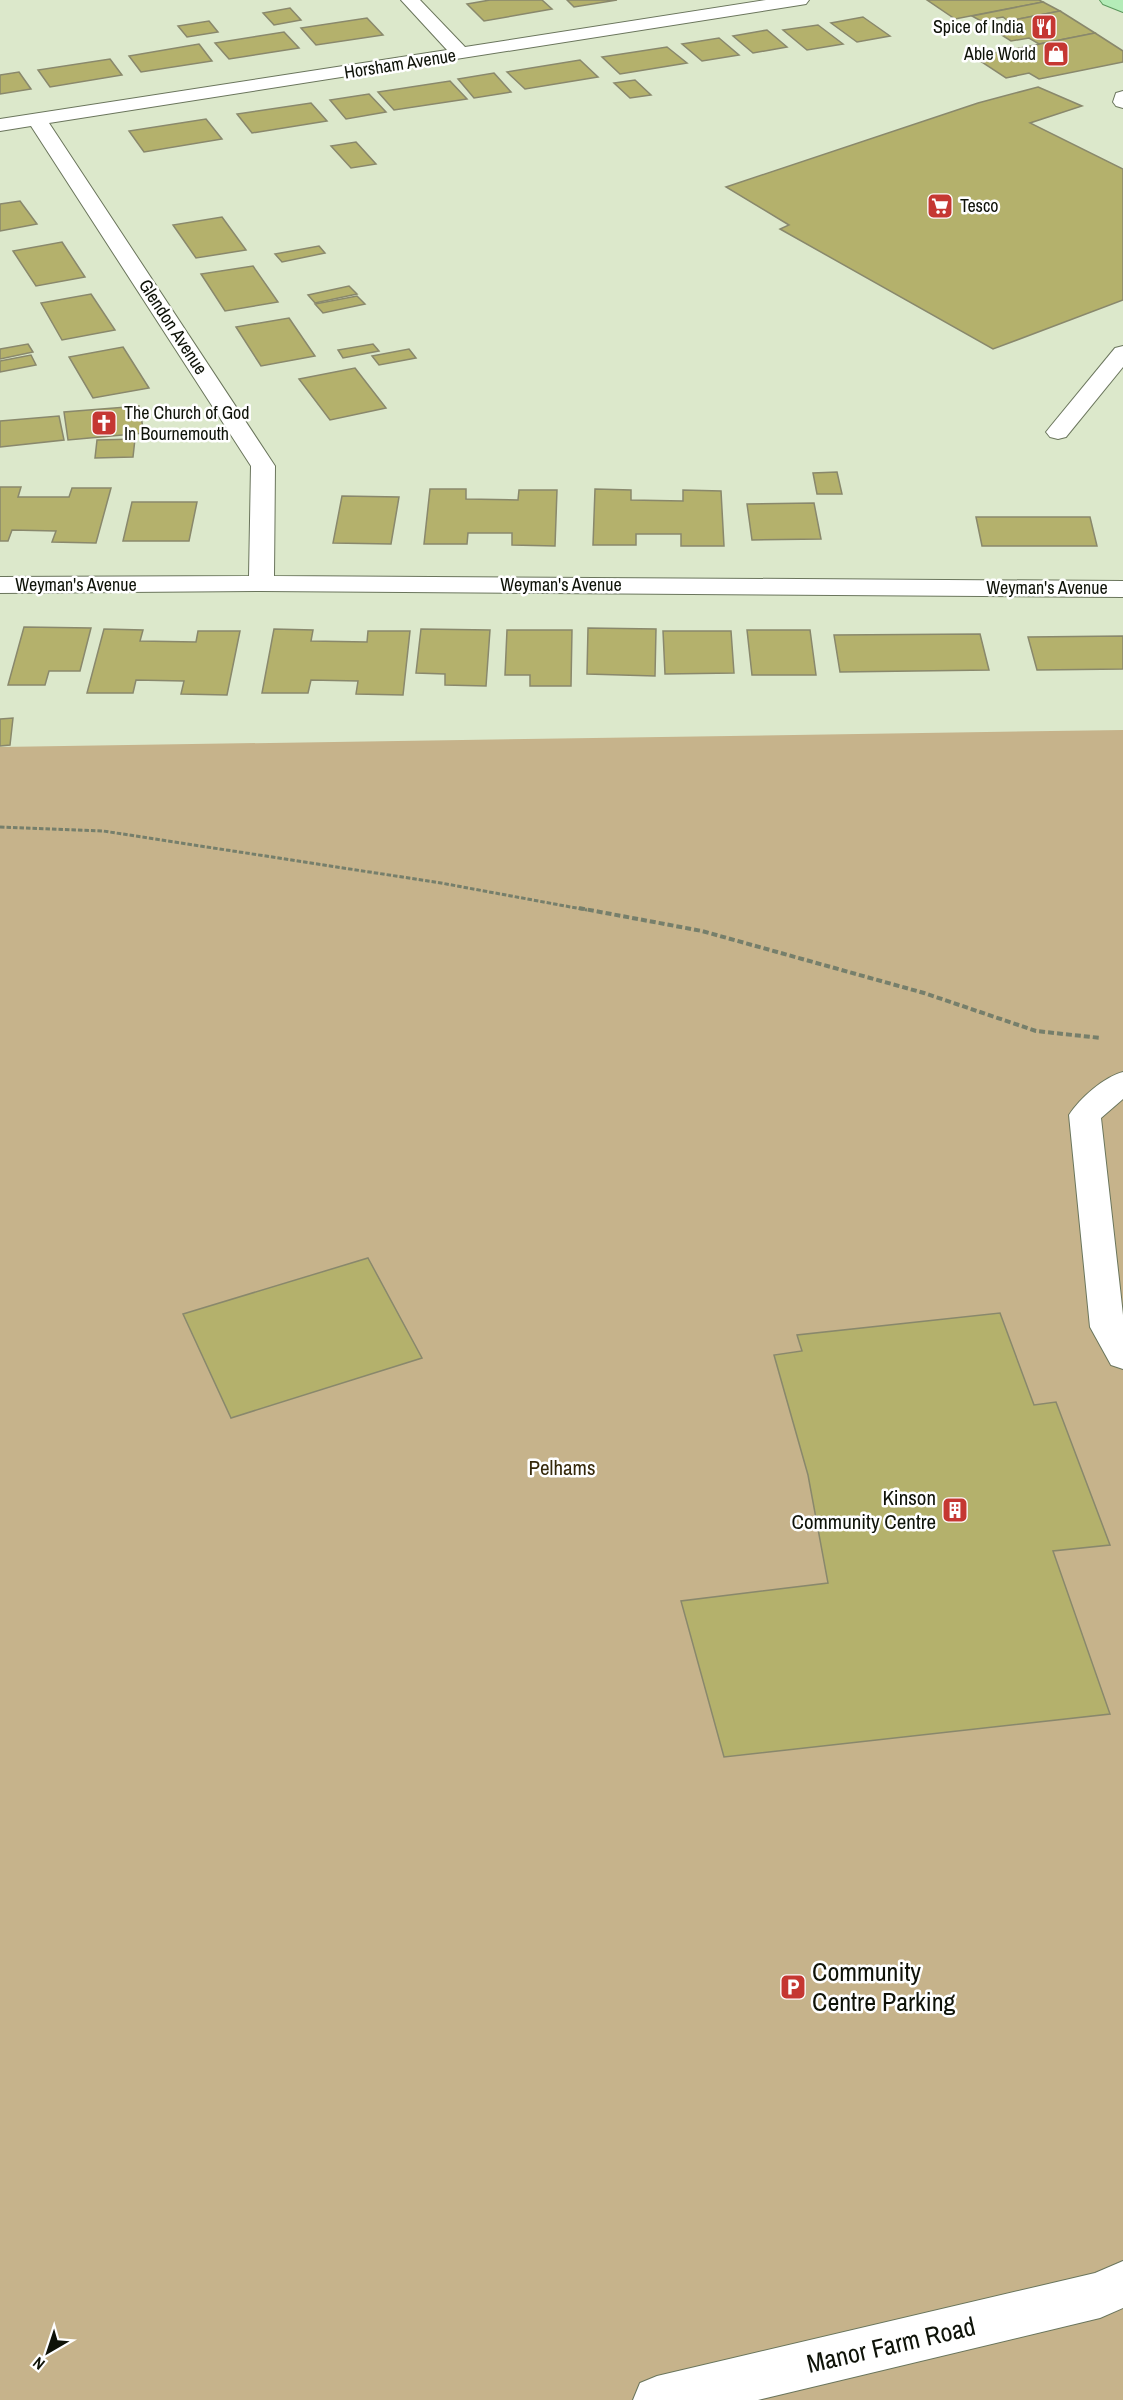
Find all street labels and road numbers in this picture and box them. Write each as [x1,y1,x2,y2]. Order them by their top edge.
street label: Horsham Avenue [342,42,458,85]
street label: Glendon Avenue [133,274,214,379]
street label: Weyman's Avenue [15,572,137,597]
street label: Weyman's Avenue [500,572,622,597]
street label: Weyman's Avenue [986,575,1108,600]
street label: Manor Farm Road [803,2308,979,2381]

